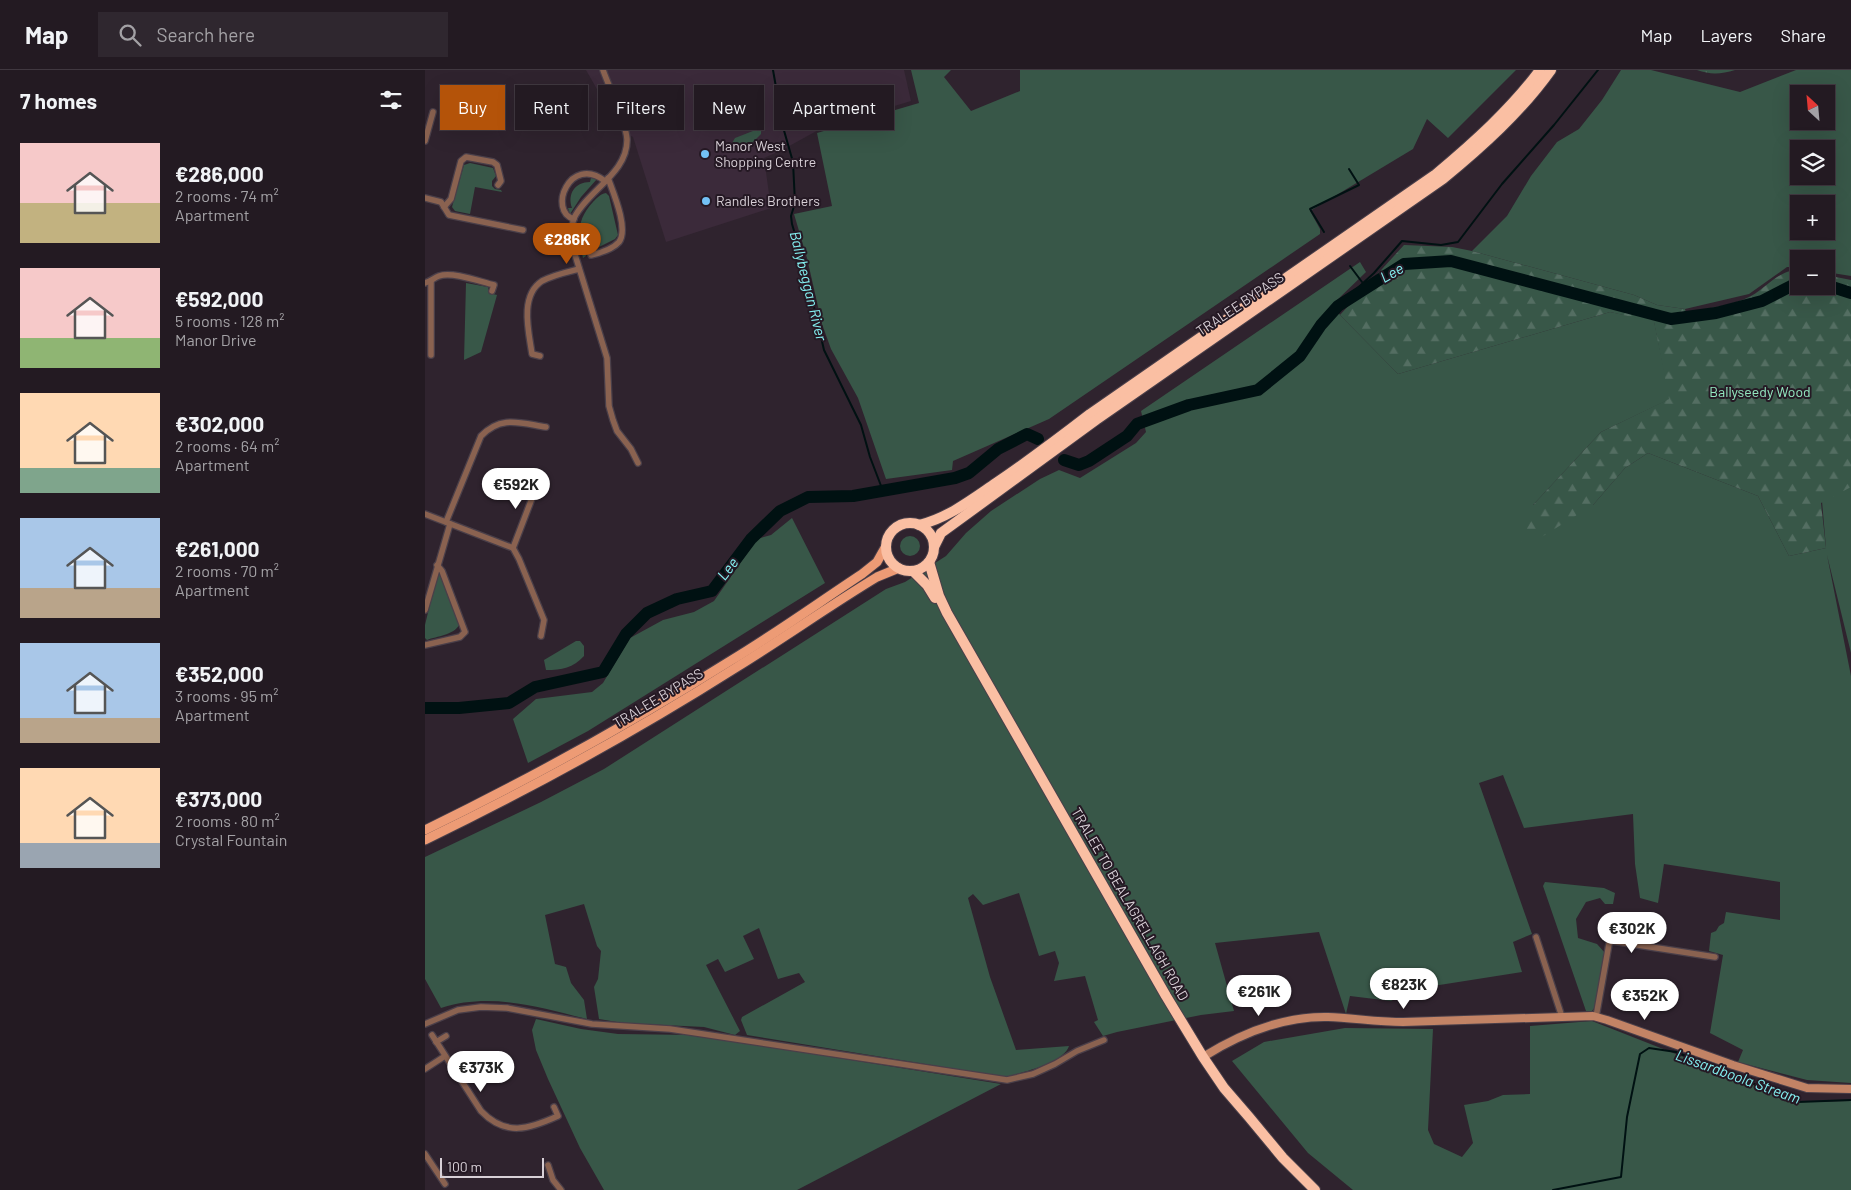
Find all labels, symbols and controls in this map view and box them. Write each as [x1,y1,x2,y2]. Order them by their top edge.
search box [98,12,448,57]
text: Map [25,20,68,49]
icon: search [116,21,144,49]
text: Search here [156,23,255,46]
text: Map [1640,24,1672,46]
text: Layers [1700,24,1753,46]
text: Share [1781,24,1826,46]
chip: Buy [440,85,505,130]
chip: Rent [515,85,588,130]
chip: Filters [598,85,684,130]
chip: New [694,85,764,130]
chip: Apartment [774,85,894,130]
north arrow [1790,85,1835,130]
map controls [1790,85,1835,295]
icon: filters [377,86,405,114]
text: 7 homes [20,88,97,113]
place label: Manor West Shopping Centre [715,137,816,170]
button: layers [1790,140,1835,185]
marker: Manor West Shopping Centre [699,148,711,160]
text: €286,000 [175,161,264,186]
icon: home [60,163,120,223]
text: 2 rooms · 74 m² [175,186,279,205]
place label: Randles Brothers [716,192,820,209]
marker: Randles Brothers [700,195,712,207]
button: + [1790,195,1835,240]
text: Apartment [175,205,250,224]
pin: €286K [532,222,602,265]
text: €286K [544,229,590,248]
water label: Ballybeggan River [787,229,831,343]
button: − [1790,250,1835,295]
water label: Lee [1377,258,1406,286]
street label: TRALEE BYPASS [1193,268,1287,339]
text: €592,000 [175,286,263,311]
icon: home [60,288,120,348]
text: 5 rooms · 128 m² [175,311,284,330]
text: Manor Drive [175,330,257,349]
park label: Ballyseedy Wood [1709,383,1811,400]
text: €302,000 [175,411,264,436]
icon: home [60,413,120,473]
text: 2 rooms · 64 m² [175,436,279,455]
text: Apartment [175,455,250,474]
pin: €592K [481,468,551,510]
text: €592K [493,474,539,493]
text: €261,000 [175,536,260,561]
icon: home [60,538,120,598]
water label: Lee [713,553,742,583]
text: 2 rooms · 70 m² [175,561,279,580]
text: Apartment [175,580,250,599]
text: €352,000 [175,661,264,686]
icon: home [60,663,120,723]
street label: TRALEE BYPASS [610,664,706,731]
text: 3 rooms · 95 m² [175,686,279,705]
text: Apartment [175,705,250,724]
text: €373,000 [175,786,262,811]
icon: home [60,788,120,848]
street label: TRALEE TO BEALAGRELLAGH ROAD [1068,804,1193,1003]
text: 2 rooms · 80 m² [175,811,280,830]
text: Crystal Fountain [175,830,288,849]
pin: €302K [1597,912,1667,954]
text: €302K [1609,918,1655,937]
pin: €823K [1369,968,1439,1010]
pin: €261K [1224,974,1294,1017]
text: €823K [1381,974,1427,993]
pin: €352K [1610,978,1680,1021]
text: €261K [1237,981,1281,1000]
text: €352K [1622,985,1668,1004]
water label: Lissardboola Stream [1673,1045,1803,1107]
pin: €373K [446,1050,516,1093]
text: €373K [458,1057,504,1076]
scale bar [440,1155,544,1178]
text: 100 m [447,1158,482,1175]

